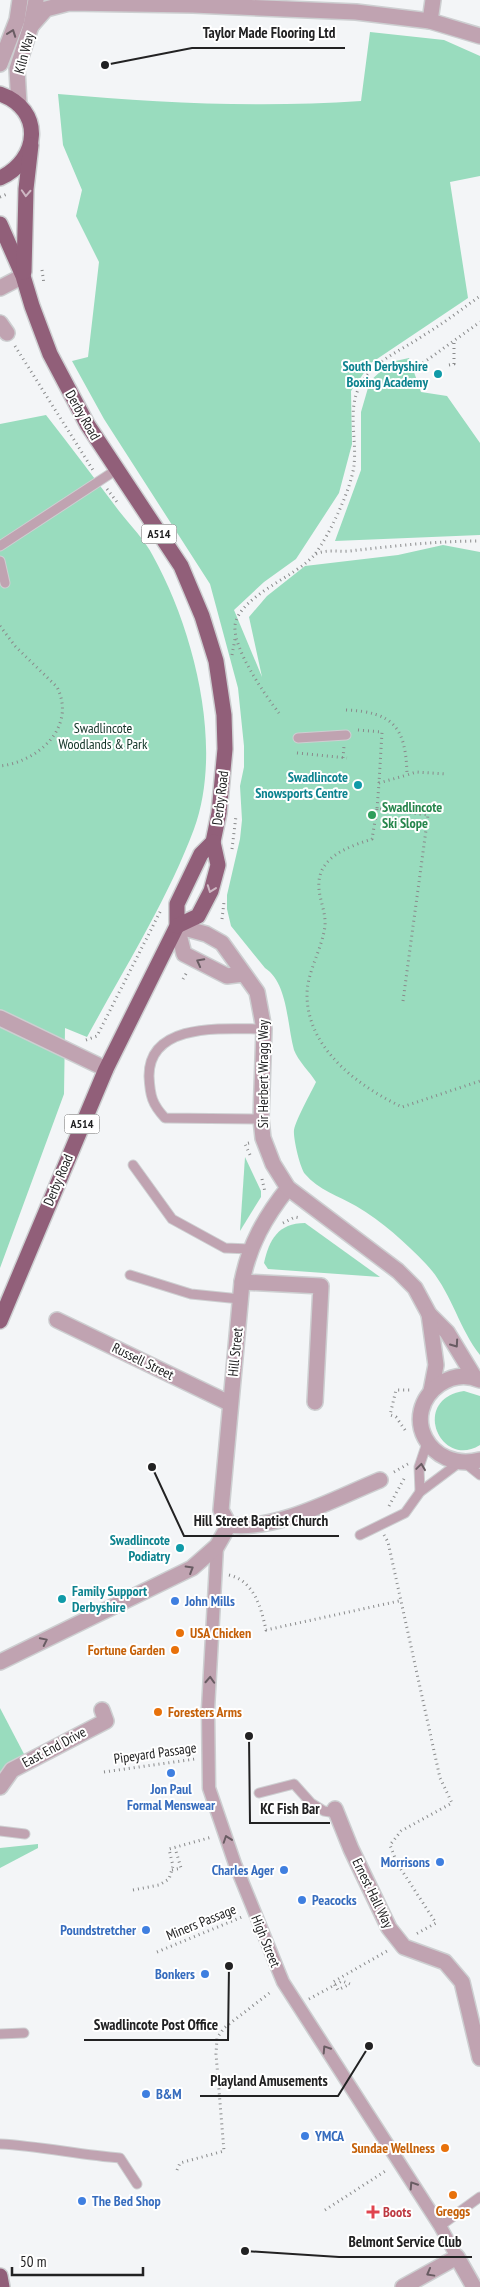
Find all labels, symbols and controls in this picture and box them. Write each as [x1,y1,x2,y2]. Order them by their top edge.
callout: Taylor Made Flooring Ltd [192,18,345,48]
text: Taylor Made Flooring Ltd [203,23,336,42]
one-way arrow [7,29,17,38]
street label: Kiln Way [10,30,38,76]
one-way arrow [21,190,32,198]
place label: South Derbyshire Boxing Academy [342,357,428,391]
marker: South Derbyshire Boxing Academy [432,368,444,380]
street label: Derby Road [62,387,104,443]
road number: A514 [142,524,176,544]
park label: Swadlincote Woodlands & Park [59,719,148,753]
place label: Swadlincote Snowsports Centre [255,768,348,802]
street label: Derby Road [208,770,232,826]
marker: Swadlincote Snowsports Centre [352,779,364,791]
place label: Swadlincote Ski Slope [382,798,442,832]
marker: Swadlincote Ski Slope [366,809,378,821]
one-way arrow [207,884,217,893]
one-way arrow [196,958,205,968]
street label: Sir Herbert Wragg Way [254,1019,272,1128]
road number: A514 [64,1114,100,1134]
street label: Derby Road [39,1151,77,1209]
street label: Hill Street [223,1327,247,1377]
street label: Russell Street [109,1338,177,1384]
one-way arrow [449,1338,458,1348]
one-way arrow [415,1462,425,1471]
callout: Hill Street Baptist Church [184,1506,339,1536]
text: Hill Street Baptist Church [194,1511,329,1530]
place label: Swadlincote Podiatry [110,1531,170,1565]
marker: Swadlincote Podiatry [174,1542,186,1554]
one-way arrow [184,1565,193,1575]
place label: Family Support Derbyshire [72,1582,147,1616]
place label: John Mills [184,1592,235,1610]
marker: Family Support Derbyshire [56,1593,68,1605]
marker: John Mills [169,1595,181,1607]
place label: USA Chicken [190,1624,251,1642]
marker: USA Chicken [174,1627,186,1639]
one-way arrow [39,1637,48,1647]
place label: Fortune Garden [88,1641,165,1659]
marker: Fortune Garden [169,1644,181,1656]
one-way arrow [204,1675,215,1683]
place label: Foresters Arms [168,1703,242,1721]
marker: Foresters Arms [152,1706,164,1718]
street label: East End Drive [19,1723,89,1771]
street label: Pipeyard Passage [113,1738,198,1768]
marker: Jon Paul Formal Menswear [165,1767,177,1779]
place label: Jon Paul Formal Menswear [127,1780,216,1814]
callout: KC Fish Bar [250,1793,330,1823]
text: KC Fish Bar [260,1799,320,1818]
one-way arrow [222,1836,232,1844]
place label: Morrisons [381,1853,430,1871]
street label: Ernest Hall Way [348,1855,398,1932]
marker: Morrisons [434,1856,446,1868]
place label: Charles Ager [212,1861,275,1879]
marker: Charles Ager [278,1864,290,1876]
place label: Peacocks [312,1891,357,1909]
marker: Peacocks [296,1894,308,1906]
street label: Miners Passage [163,1900,239,1944]
street label: High Street [247,1912,285,1970]
place label: Poundstretcher [60,1921,137,1939]
marker: Poundstretcher [140,1924,152,1936]
place label: Bonkers [155,1965,195,1983]
marker: Bonkers [199,1968,211,1980]
callout: Swadlincote Post Office [84,2010,228,2040]
text: Swadlincote Post Office [94,2015,218,2034]
one-way arrow [322,2045,332,2054]
callout: Playland Amusements [200,2066,338,2096]
text: Playland Amusements [210,2071,328,2090]
place label: B&M [156,2085,182,2103]
marker: B&M [140,2088,152,2100]
place label: YMCA [314,2127,345,2145]
marker: YMCA [299,2130,311,2142]
place label: Sundae Wellness [351,2139,435,2157]
marker: Sundae Wellness [439,2142,451,2154]
one-way arrow [410,2182,419,2191]
marker: Greggs [447,2189,459,2201]
place label: The Bed Shop [92,2192,161,2210]
marker: The Bed Shop [76,2195,88,2207]
place label: Greggs [436,2202,470,2220]
place label: Boots [383,2203,411,2221]
marker: Boots [367,2206,379,2218]
callout: Belmont Service Club [339,2227,472,2257]
text: Belmont Service Club [348,2232,462,2251]
scale bar [12,2244,144,2276]
text: 50 m [20,2252,46,2271]
one-way arrow [427,2267,436,2277]

